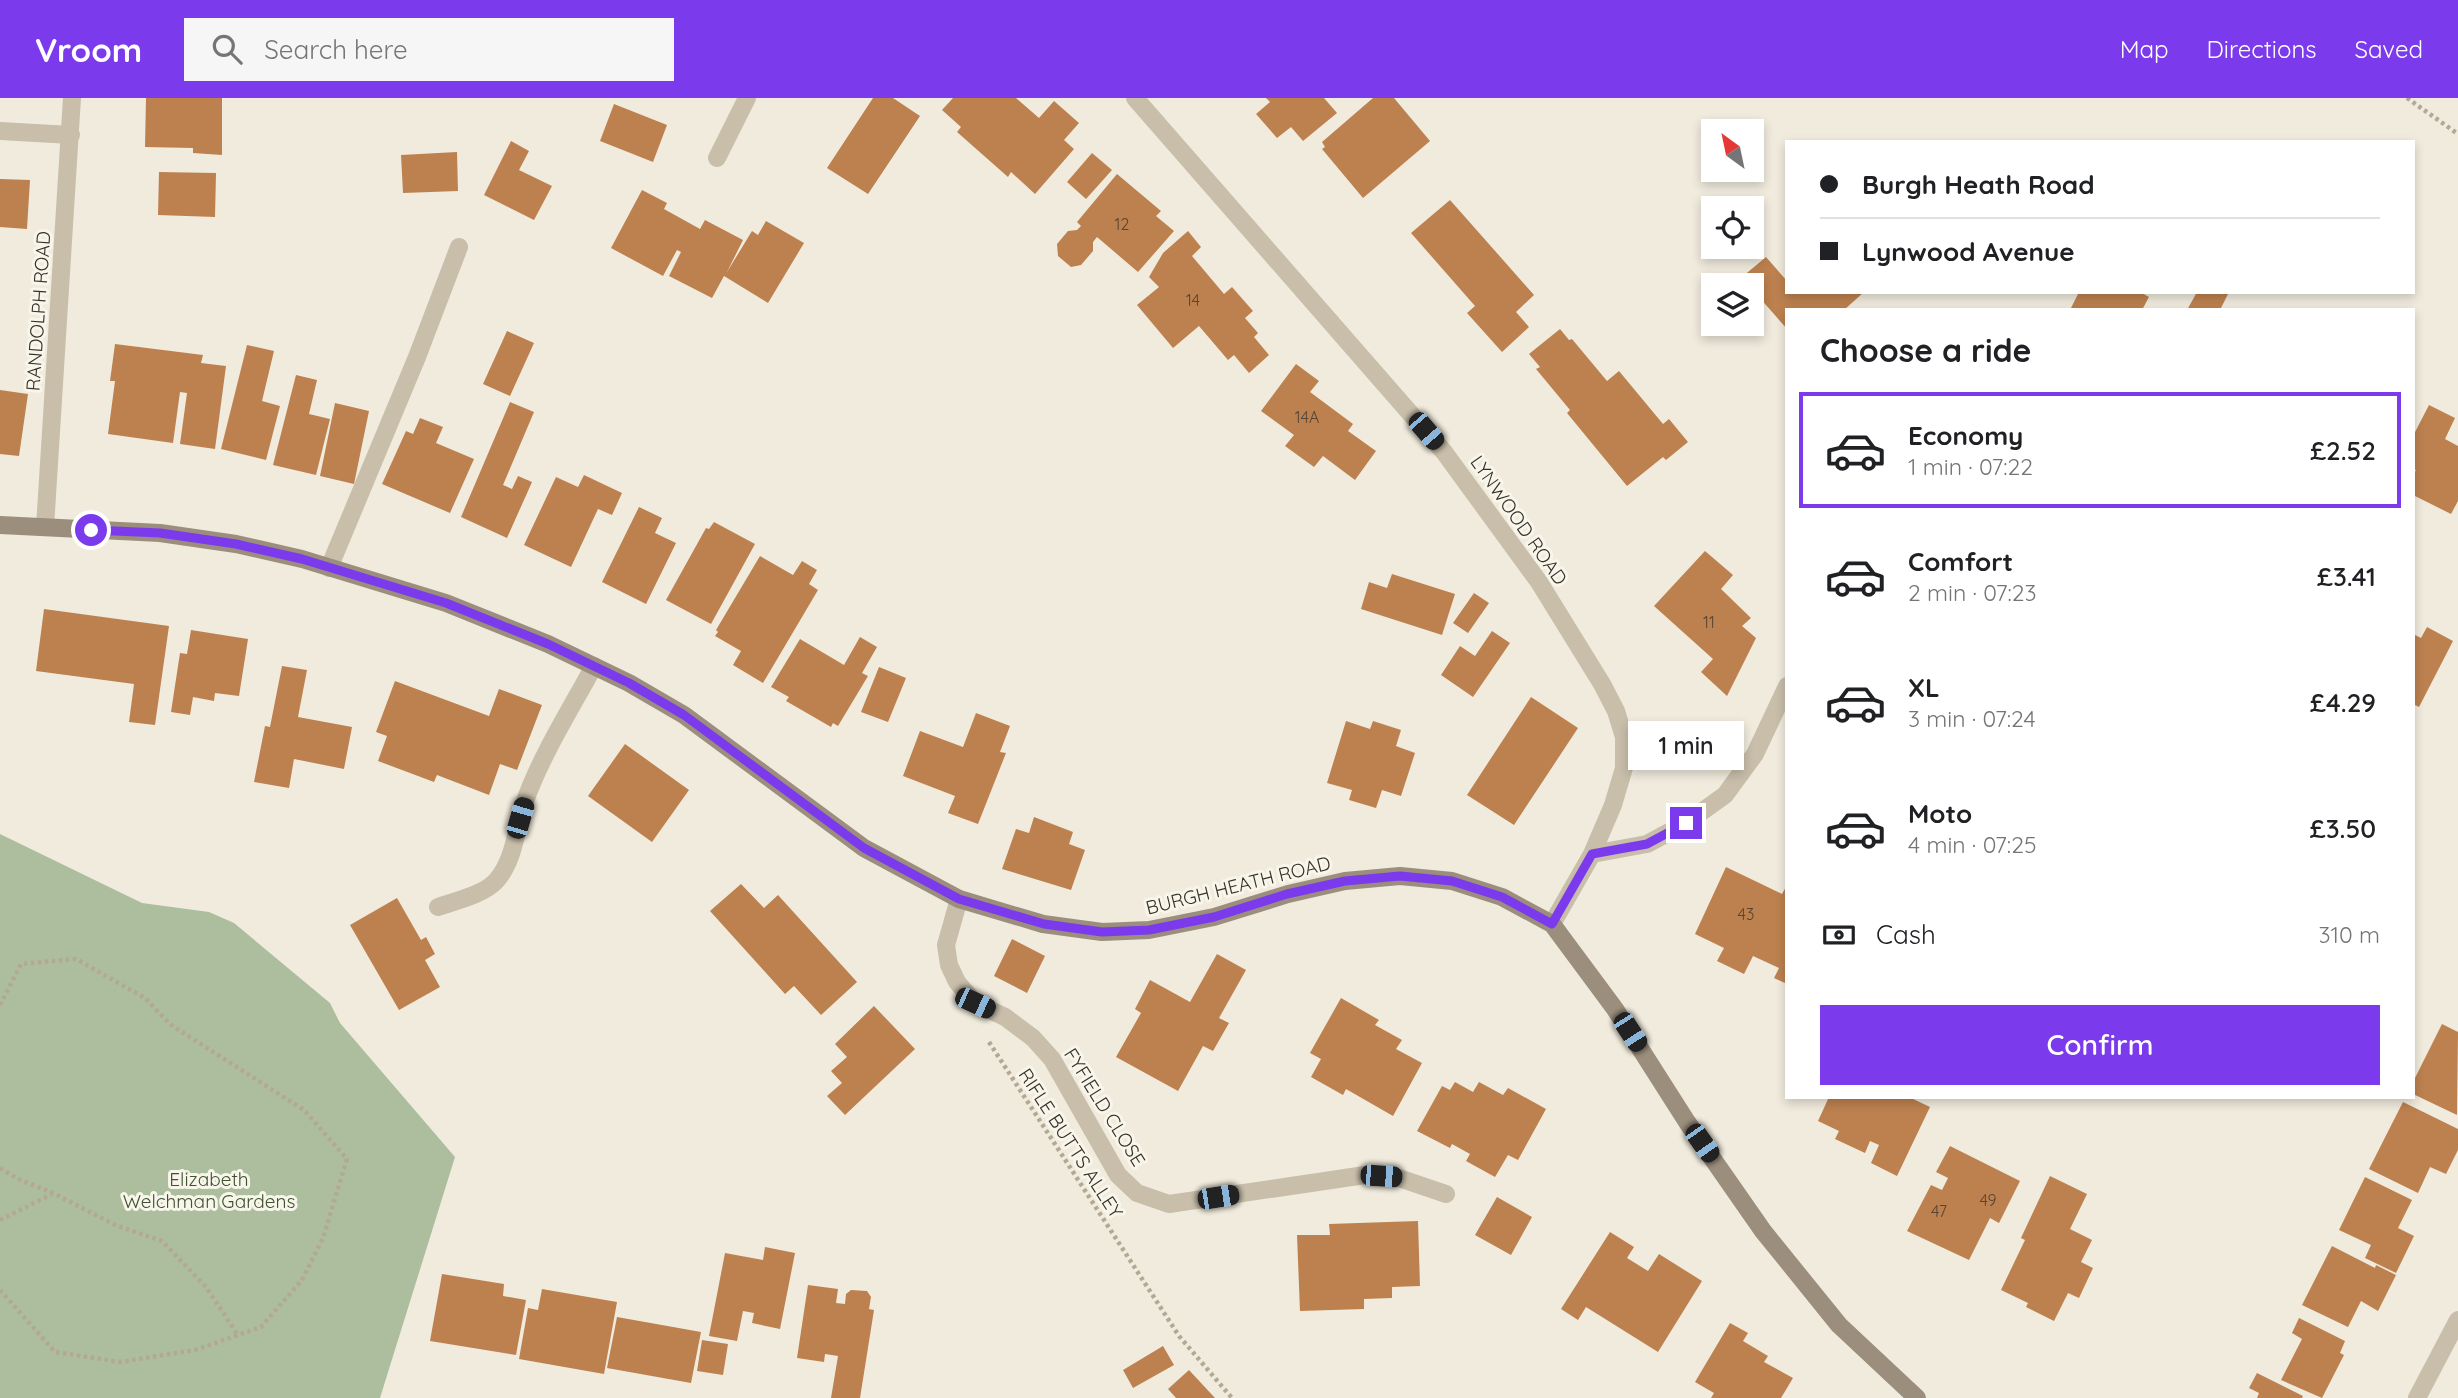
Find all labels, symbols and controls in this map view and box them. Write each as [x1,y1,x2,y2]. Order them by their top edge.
search box [184,18,674,81]
text: Vroom [35,29,142,70]
icon: search [208,30,246,68]
text: Search here [264,33,408,66]
text: Map [2120,34,2169,64]
text: Directions [2207,34,2317,64]
text: Saved [2355,34,2423,64]
north arrow [1701,119,1764,182]
map controls [1701,119,1764,336]
text: Burgh Heath Road [1862,168,2095,201]
button: locate [1701,196,1764,259]
house number: 12 [1115,214,1130,234]
street label: RANDOLPH ROAD [20,230,56,392]
text: Lynwood Avenue [1862,235,2075,268]
button: layers [1701,273,1764,336]
house number: 14 [1186,290,1200,310]
text: Choose a ride [1820,330,2032,370]
house number: 14A [1295,407,1319,427]
car [1405,408,1448,454]
icon: car [1824,419,1887,482]
text: Economy [1908,419,2023,452]
text: £2.52 [2310,434,2376,467]
street label: LYNWOOD ROAD [1465,451,1573,589]
text: 1 min · 07:22 [1908,452,2033,481]
route start [75,514,107,546]
icon: car [1824,545,1887,608]
text: Comfort [1908,545,2013,578]
text: £3.41 [2317,560,2376,593]
text: 2 min · 07:23 [1908,578,2037,607]
house number: 11 [1703,612,1715,632]
icon: car [1824,671,1887,734]
text: XL [1908,671,1940,704]
text: £4.29 [2310,686,2376,719]
text: 3 min · 07:24 [1908,704,2036,733]
callout: 1 min [1628,722,1744,770]
text: 1 min [1658,731,1714,760]
car [505,795,536,841]
icon: car [1824,797,1887,860]
text: Moto [1908,797,1972,830]
route end [1670,807,1702,839]
text: £3.50 [2310,812,2376,845]
text: 4 min · 07:25 [1908,830,2036,859]
street label: BURGH HEATH ROAD [1143,850,1333,920]
house number: 43 [1738,904,1754,924]
icon: cash [1820,916,1858,954]
text: Cash [1876,918,1936,951]
text: 310 m [2318,920,2380,949]
car [952,985,999,1021]
button: Confirm [1820,1005,2380,1085]
car [1610,1009,1651,1055]
street label: FYFIELD CLOSE [1059,1043,1151,1171]
street label: RIFLE BUTTS ALLEY [1014,1064,1129,1223]
car [1682,1120,1723,1166]
car [1360,1164,1403,1188]
park label: Elizabeth Welchman Gardens [123,1167,295,1213]
car [1196,1183,1241,1211]
house number: 49 [1979,1190,1997,1210]
house number: 47 [1931,1201,1947,1221]

